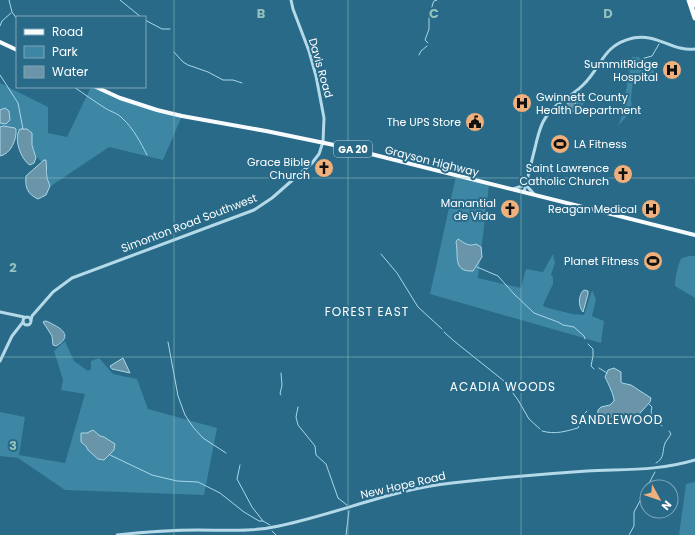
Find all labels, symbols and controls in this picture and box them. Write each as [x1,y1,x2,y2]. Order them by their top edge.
text: B [257,4,266,23]
text: C [429,4,439,23]
text: D [603,4,613,23]
legend [16,16,146,88]
text: Road [52,23,83,40]
street label: Davis Road [305,36,337,100]
text: Park [52,43,79,60]
place label: SummitRidge Hospital [584,56,658,85]
hospital icon: SummitRidge Hospital [661,59,683,81]
text: Water [52,63,89,80]
place label: Gwinnett County Health Department [536,89,641,118]
hospital icon: Gwinnett County Health Department [511,92,533,114]
public building icon: The UPS Store [464,111,486,133]
place label: The UPS Store [387,114,461,130]
sports icon: LA Fitness [549,133,571,155]
place label: LA Fitness [574,136,627,152]
road number: GA 20 [334,141,372,157]
street label: Grayson Highway [383,142,482,181]
place label: Grace Bible Church [247,154,310,183]
church icon: Grace Bible Church [313,157,335,179]
place label: Saint Lawrence Catholic Church [520,160,609,189]
church icon: Saint Lawrence Catholic Church [612,163,634,185]
street label: Simonton Road Southwest [119,190,259,256]
place label: Manantial de Vida [441,195,496,224]
church icon: Manantial de Vida [499,198,521,220]
hospital icon: Reagan Medical [640,198,662,220]
place label: Reagan Medical [548,201,637,217]
sports icon: Planet Fitness [642,250,664,272]
place label: Planet Fitness [564,253,639,269]
text: 2 [9,258,17,277]
district label: FOREST EAST [325,303,409,320]
district label: ACADIA WOODS [450,378,556,395]
district label: SANDLEWOOD [571,411,663,428]
text: 3 [9,436,17,455]
street label: New Hope Road [359,467,447,503]
north arrow [639,479,679,519]
text: N [658,497,675,514]

